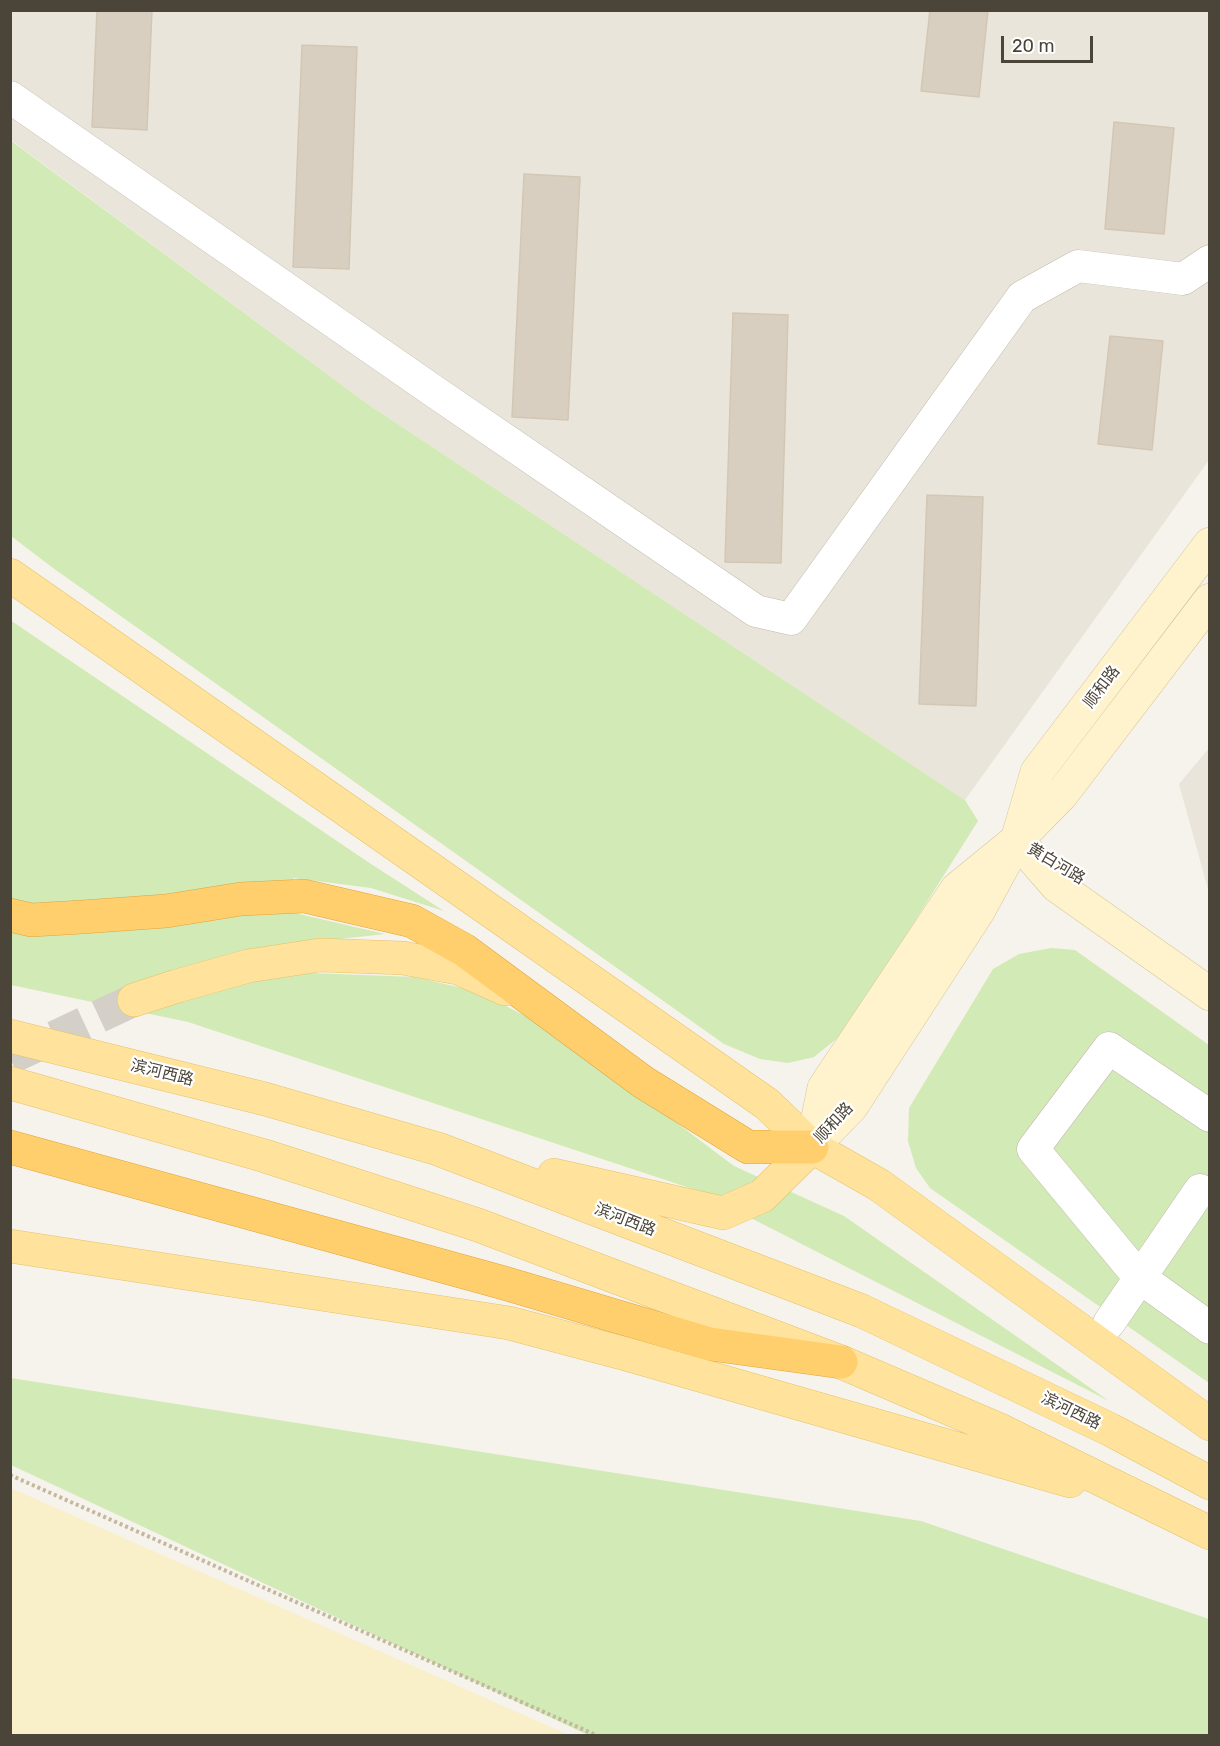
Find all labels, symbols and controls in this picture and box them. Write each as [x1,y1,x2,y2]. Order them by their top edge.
scale bar [1004,24,1096,62]
text: 20 m [1012,35,1054,57]
street label: 顺和路 [1080,662,1124,712]
street label: 黄白河路 [1024,839,1088,889]
street label: 滨河西路 [129,1056,195,1090]
street label: 顺和路 [811,1099,857,1147]
street label: 滨河西路 [592,1200,658,1240]
street label: 滨河西路 [1038,1388,1104,1434]

